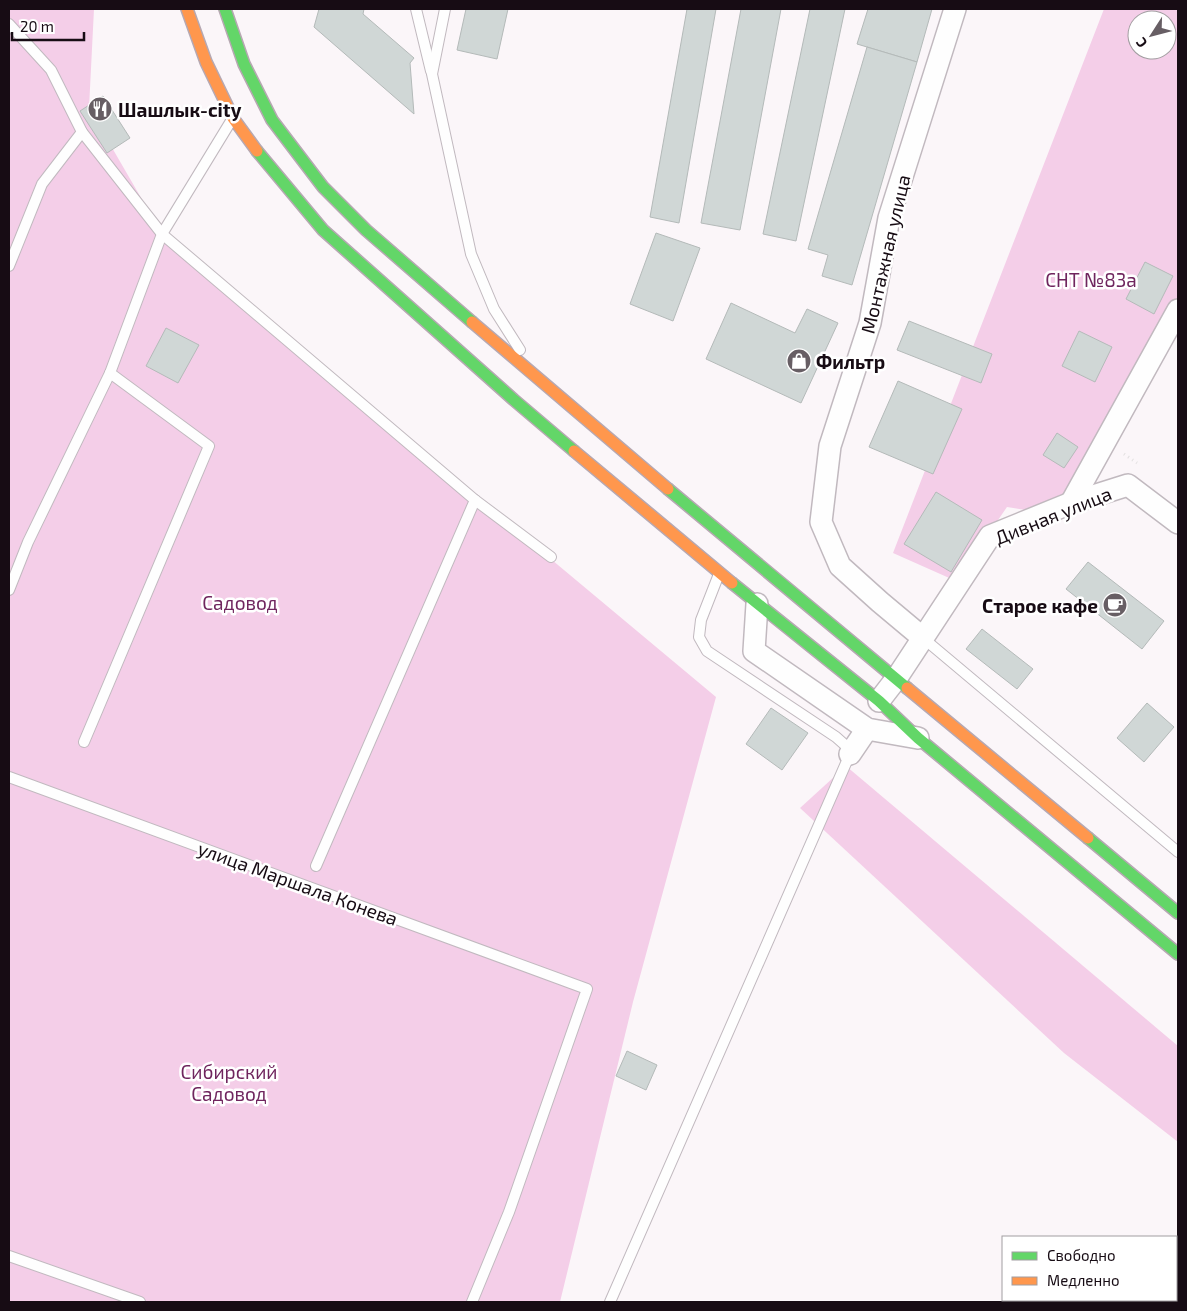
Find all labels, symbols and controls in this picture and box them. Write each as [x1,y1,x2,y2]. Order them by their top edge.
scale bar [12,10,85,42]
north arrow [1127,10,1177,60]
text: 20 m [20,17,54,35]
text: С [1132,35,1150,51]
restaurant icon: Шашлык-city [87,96,113,122]
place label: Шашлык-city [118,98,242,122]
street label: Монтажная улица [856,172,915,336]
park label: СНТ №83а [1045,268,1137,291]
shop icon: Фильтр [786,348,812,374]
place label: Фильтр [816,350,885,373]
street label: Дивная улица [991,481,1115,550]
park label: Садовод [202,591,278,614]
cafe icon: Старое кафе [1102,592,1128,618]
place label: Старое кафе [982,594,1098,617]
street label: улица Маршала Конева [194,836,401,931]
park label: Сибирский Садовод [181,1060,277,1105]
legend [1002,1236,1177,1301]
text: Свободно [1047,1246,1116,1264]
text: Медленно [1047,1271,1120,1289]

